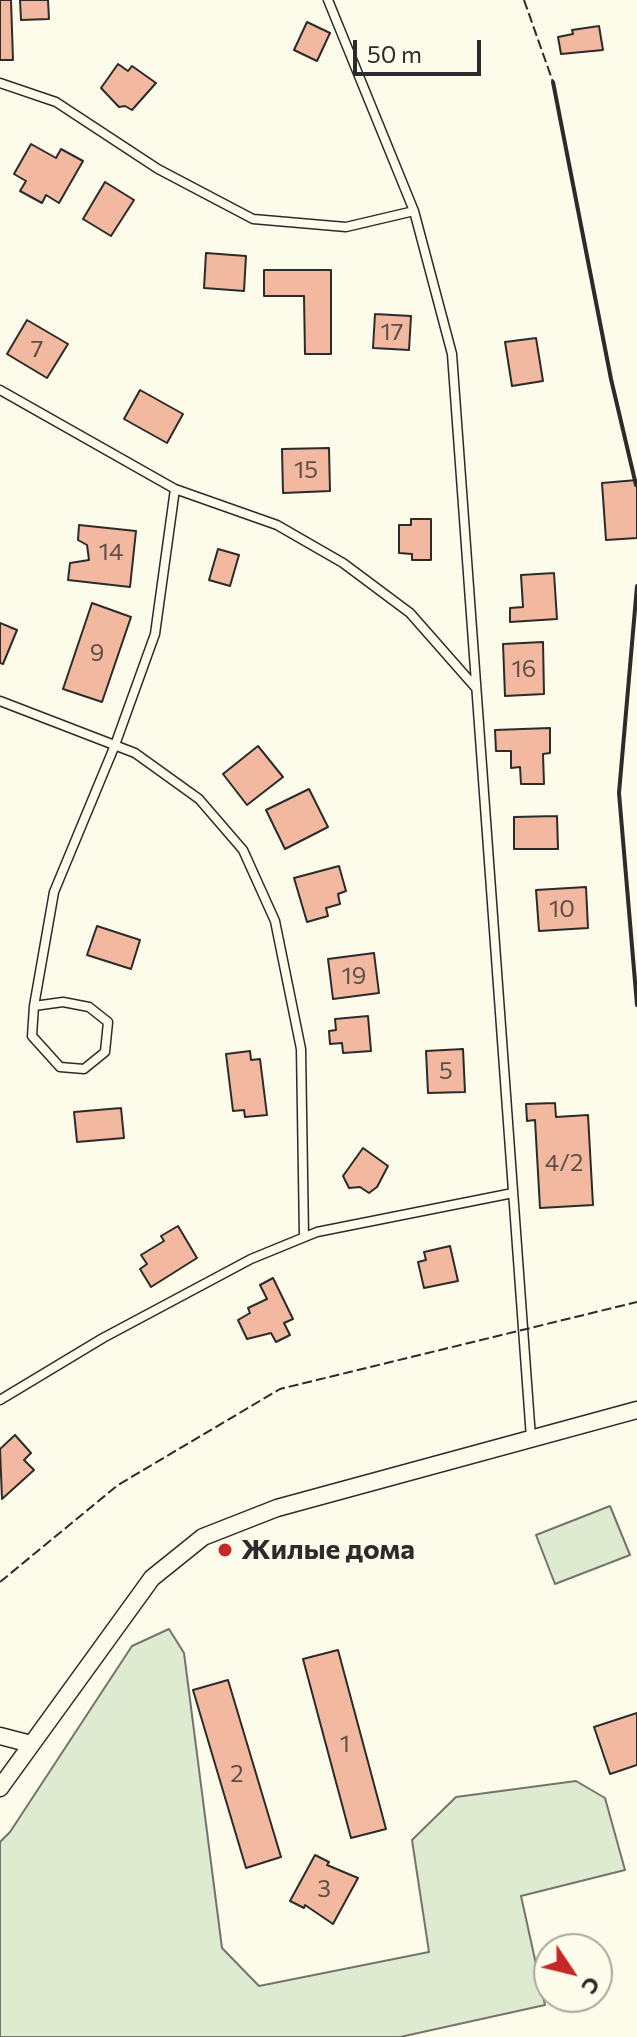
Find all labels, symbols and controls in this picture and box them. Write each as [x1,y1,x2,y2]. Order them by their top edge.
scale bar [357,24,485,74]
text: 50 m [367,39,422,68]
house number: 17 [381,318,403,346]
house number: 7 [31,335,43,363]
house number: 15 [294,456,318,484]
house number: 14 [99,538,123,566]
house number: 9 [90,639,104,667]
house number: 16 [512,655,536,683]
house number: 10 [549,895,575,923]
house number: 19 [342,962,366,990]
house number: 5 [439,1057,453,1085]
house number: 4/2 [545,1149,583,1177]
place label: Жилые дома [241,1533,415,1567]
marker: Жилые дома [216,1541,234,1559]
house number: 1 [340,1730,350,1758]
house number: 2 [230,1760,244,1788]
house number: 3 [317,1875,331,1903]
north arrow [533,1933,613,2013]
text: С [576,1972,607,2000]

